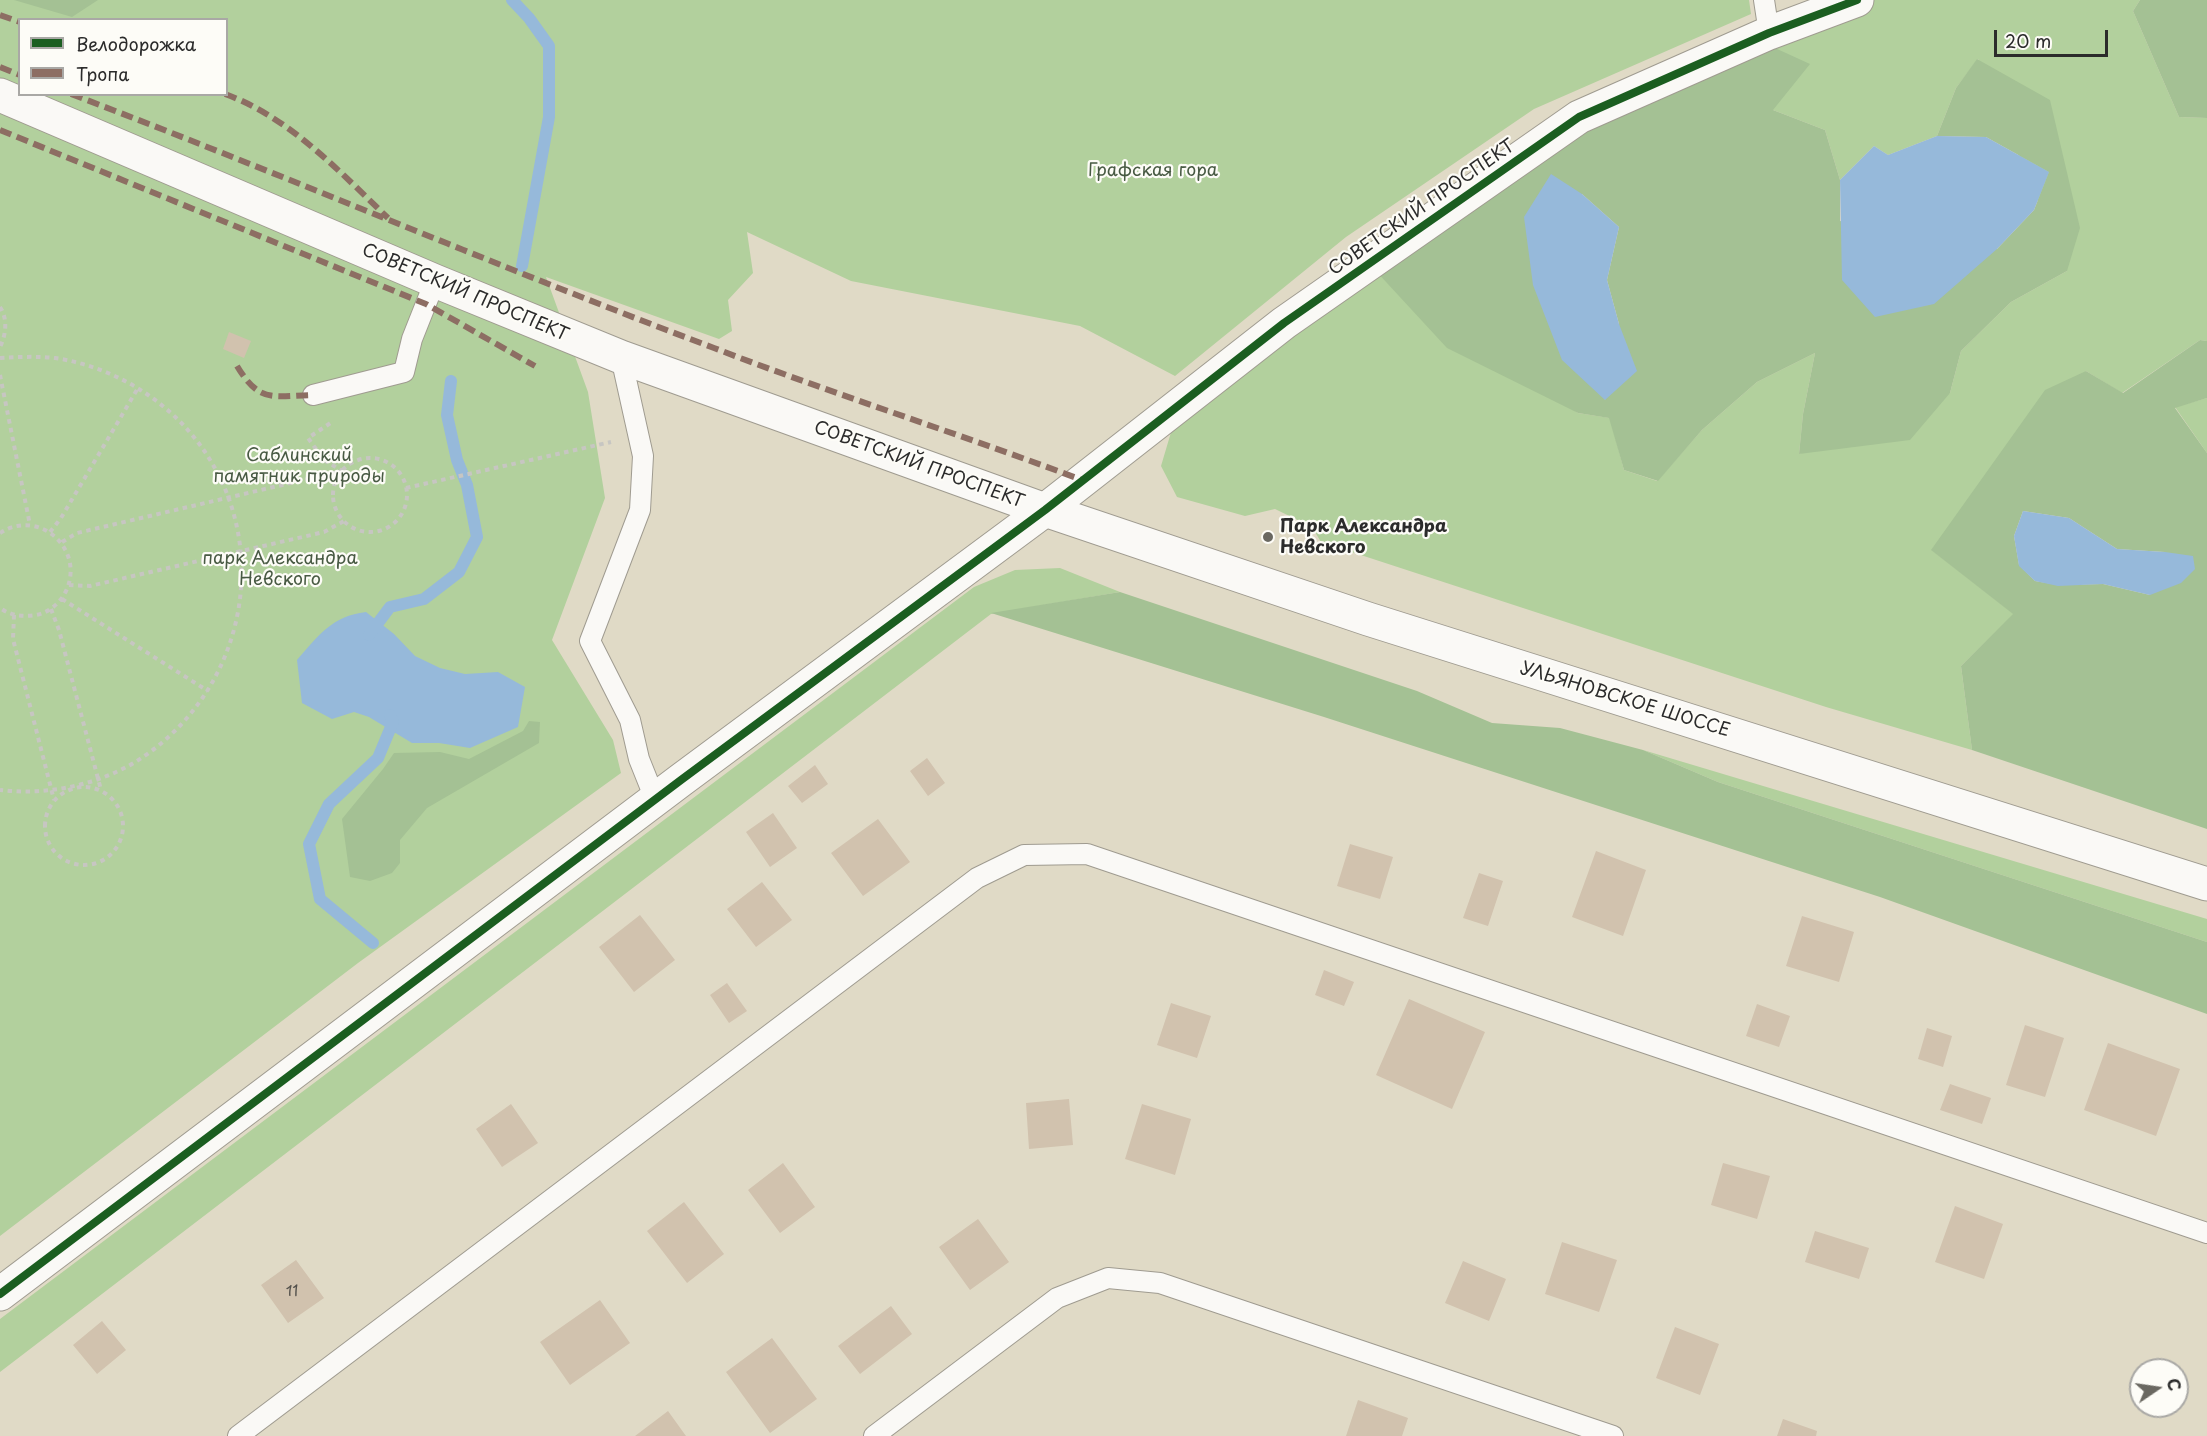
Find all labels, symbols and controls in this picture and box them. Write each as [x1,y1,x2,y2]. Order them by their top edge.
legend [18,18,228,96]
scale bar [1997,18,2111,56]
text: 20 m [2005,27,2051,54]
text: Велодорожка [76,30,196,57]
text: Тропа [76,60,129,87]
street label: СОВЕТСКИЙ ПРОСПЕКТ [1325,135,1519,281]
park label: Графская гора [1088,160,1218,182]
street label: СОВЕТСКИЙ ПРОСПЕКТ [358,240,572,346]
street label: СОВЕТСКИЙ ПРОСПЕКТ [811,417,1027,513]
park label: Саблинский памятник природы [213,445,385,488]
place label: Парк Александра Невского [1280,516,1447,558]
marker: Парк Александра Невского [1261,530,1275,544]
park label: парк Александра Невского [202,548,358,590]
street label: УЛЬЯНОВСКОЕ ШОССЕ [1518,658,1732,742]
house number: 11 [286,1283,298,1301]
north arrow [2129,1358,2189,1418]
text: С [2162,1376,2188,1393]

